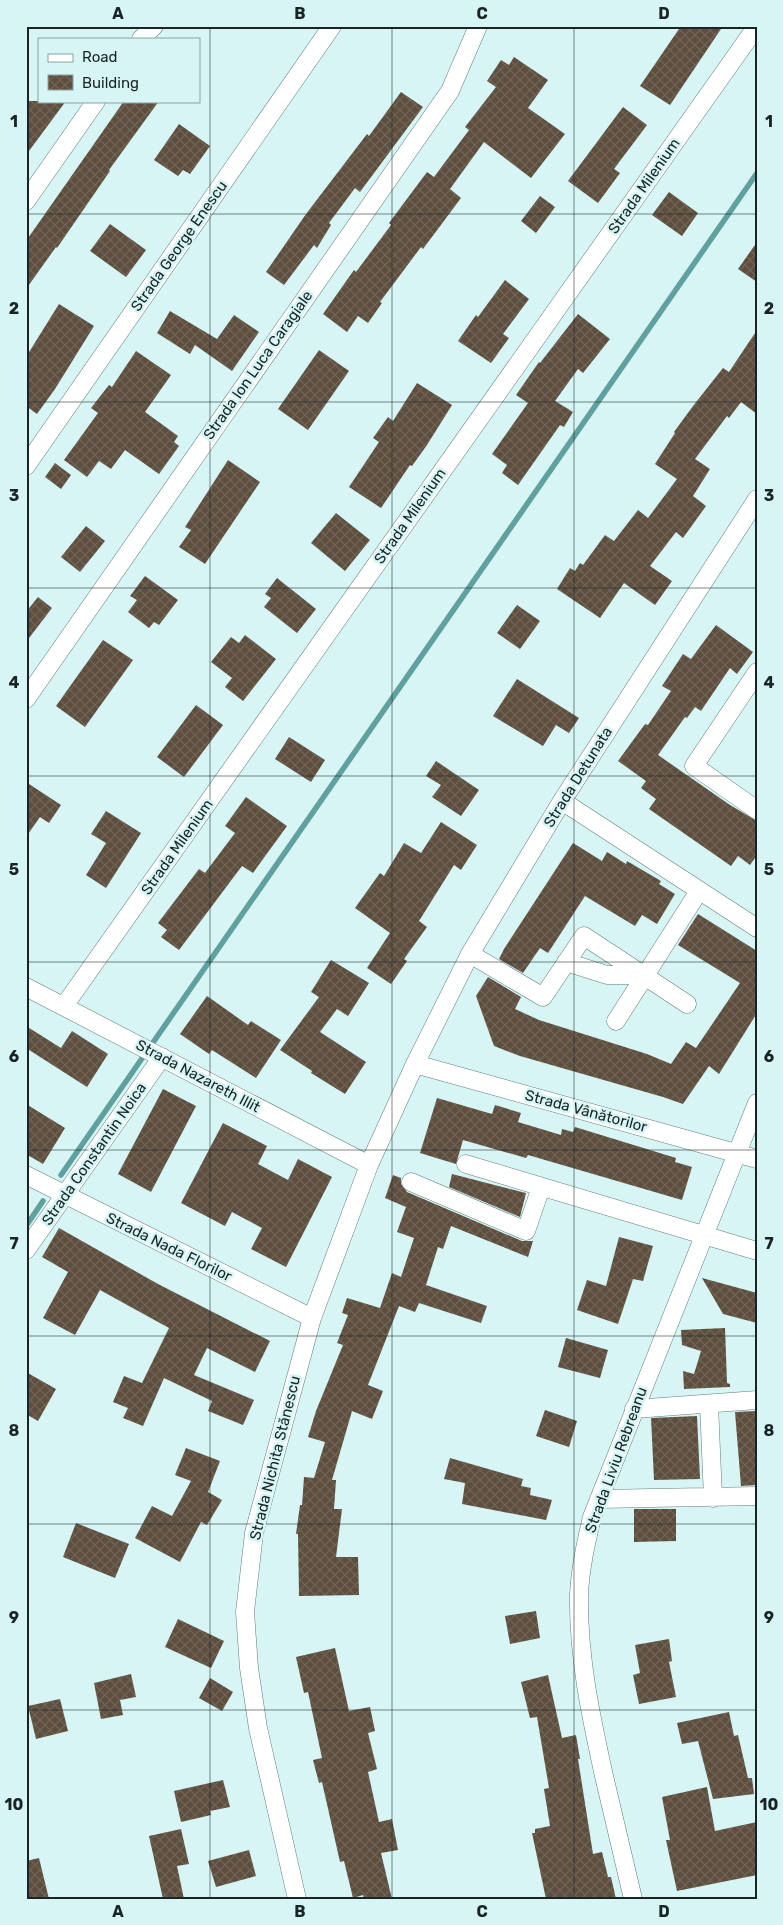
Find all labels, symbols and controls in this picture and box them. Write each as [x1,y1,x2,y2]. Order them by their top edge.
text: A [112,4,124,23]
text: B [294,4,306,23]
text: C [476,4,488,23]
text: D [658,4,670,23]
legend [38,38,200,102]
text: Road [82,48,118,66]
text: Building [82,74,139,92]
text: 1 [10,112,18,131]
text: 1 [765,112,773,131]
street label: Strada Milenium [604,135,684,237]
street label: Strada George Enescu [127,177,231,315]
street label: Strada Ion Luca Caragiale [200,287,316,443]
text: 2 [9,299,19,318]
text: 2 [764,299,774,318]
street label: Strada Milenium [370,465,450,567]
text: 3 [9,486,19,505]
text: 3 [764,486,774,505]
text: 4 [9,673,20,692]
text: 4 [764,673,775,692]
street label: Strada Detunata [540,723,616,831]
street label: Strada Milenium [137,796,217,898]
text: 5 [9,860,19,879]
text: 5 [764,860,774,879]
street label: Strada Nazareth Illit [133,1036,263,1116]
text: 6 [9,1047,19,1066]
text: 6 [764,1047,774,1066]
street label: Strada Constantin Noica [38,1079,150,1229]
street label: Strada Vânătorilor [523,1086,649,1136]
street label: Strada Nada Florilor [103,1209,235,1285]
text: 7 [9,1234,19,1253]
text: 7 [764,1234,774,1253]
street label: Strada Nichita Stănescu [246,1374,304,1542]
street label: Strada Liviu Rebreanu [581,1385,651,1535]
text: 8 [9,1421,20,1440]
text: 8 [764,1421,775,1440]
text: 9 [9,1608,19,1627]
text: 9 [764,1608,774,1627]
text: 10 [5,1795,24,1814]
text: 10 [760,1795,779,1814]
text: A [112,1902,124,1921]
text: B [294,1902,306,1921]
text: C [476,1902,488,1921]
text: D [658,1902,670,1921]

